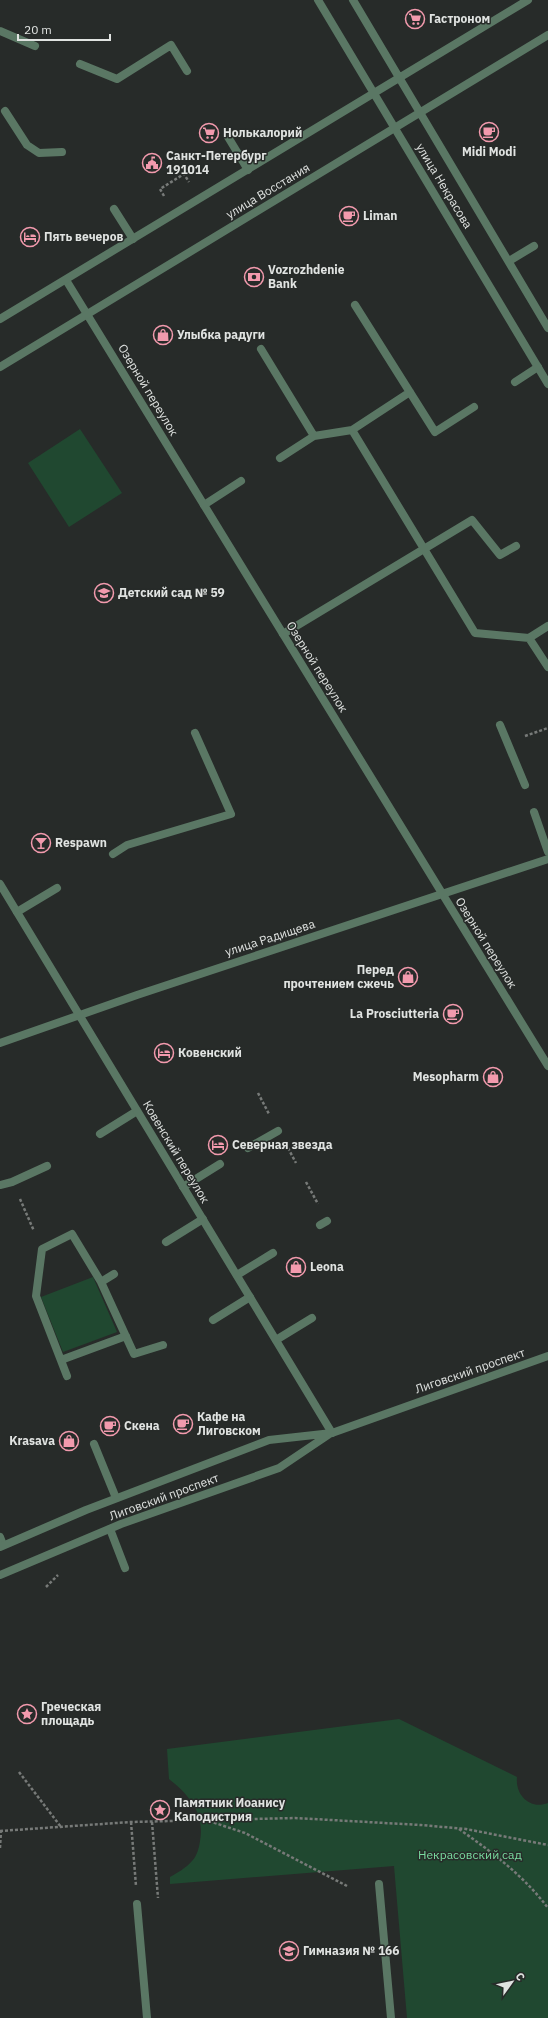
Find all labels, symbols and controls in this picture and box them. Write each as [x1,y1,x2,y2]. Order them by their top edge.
supermarket icon: Гастроном [404,8,426,30]
place label: Гастроном [429,11,490,26]
scale bar [18,16,110,42]
text: 20 m [24,22,52,37]
cafe icon: Midi Modi [478,121,500,143]
supermarket icon: Нолькалорий [198,122,220,144]
place label: Нолькалорий [223,125,302,140]
street label: улица Некрасова [413,140,476,232]
place label: Midi Modi [462,144,516,159]
place label: Санкт-Петербург 191014 [166,148,267,177]
public building icon: Санкт-Петербург 191014 [141,152,163,174]
street label: улица Восстания [223,160,312,221]
cafe icon: Liman [338,205,360,227]
place label: Liman [363,208,398,223]
hotel icon: Пять вечеров [19,226,41,248]
place label: Пять вечеров [44,229,123,244]
place label: Vozrozhdenie Bank [268,262,345,291]
bank icon: Vozrozhdenie Bank [243,266,265,288]
shop icon: Улыбка радуги [152,324,174,346]
place label: Улыбка радуги [177,327,265,342]
street label: Озерной переулок [115,341,182,439]
school or university icon: Детский сад № 59 [93,582,115,604]
place label: Детский сад № 59 [118,585,225,600]
street label: Озерной переулок [283,618,352,715]
bar icon: Respawn [30,832,52,854]
place label: Respawn [55,835,107,850]
street label: Озерной переулок [452,894,521,991]
street label: улица Радищева [223,916,317,959]
place label: Перед прочтением сжечь [283,962,394,991]
shop icon: Перед прочтением сжечь [397,966,419,988]
cafe icon: La Prosciutteria [442,1003,464,1025]
place label: La Prosciutteria [350,1006,439,1021]
hotel icon: Ковенский [153,1042,175,1064]
place label: Ковенский [178,1045,242,1060]
shop icon: Mesopharm [482,1066,504,1088]
place label: Mesopharm [413,1069,479,1084]
street label: Ковенский переулок [140,1098,213,1206]
hotel icon: Северная звезда [207,1134,229,1156]
place label: Северная звезда [232,1137,333,1152]
shop icon: Leona [285,1256,307,1278]
place label: Leona [310,1259,344,1274]
street label: Лиговский проспект [413,1345,527,1396]
place label: Кафе на Лиговском [197,1409,261,1438]
cafe icon: Кафе на Лиговском [172,1413,194,1435]
cafe icon: Скена [99,1415,121,1437]
place label: Скена [124,1418,160,1433]
shop icon: Krasava [58,1430,80,1452]
place label: Krasava [9,1433,55,1448]
street label: Лиговский проспект [107,1470,221,1523]
place label: Греческая площадь [41,1699,101,1728]
place icon: Греческая площадь [16,1703,38,1725]
place label: Памятник Иоанису Каподистрия [174,1795,286,1824]
place icon: Памятник Иоанису Каподистрия [149,1799,171,1821]
park label: Некрасовский сад [418,1847,522,1862]
school or university icon: Гимназия № 166 [278,1940,300,1962]
place label: Гимназия № 166 [303,1943,400,1958]
north arrow [492,1962,532,2002]
text: С [513,1970,528,1983]

